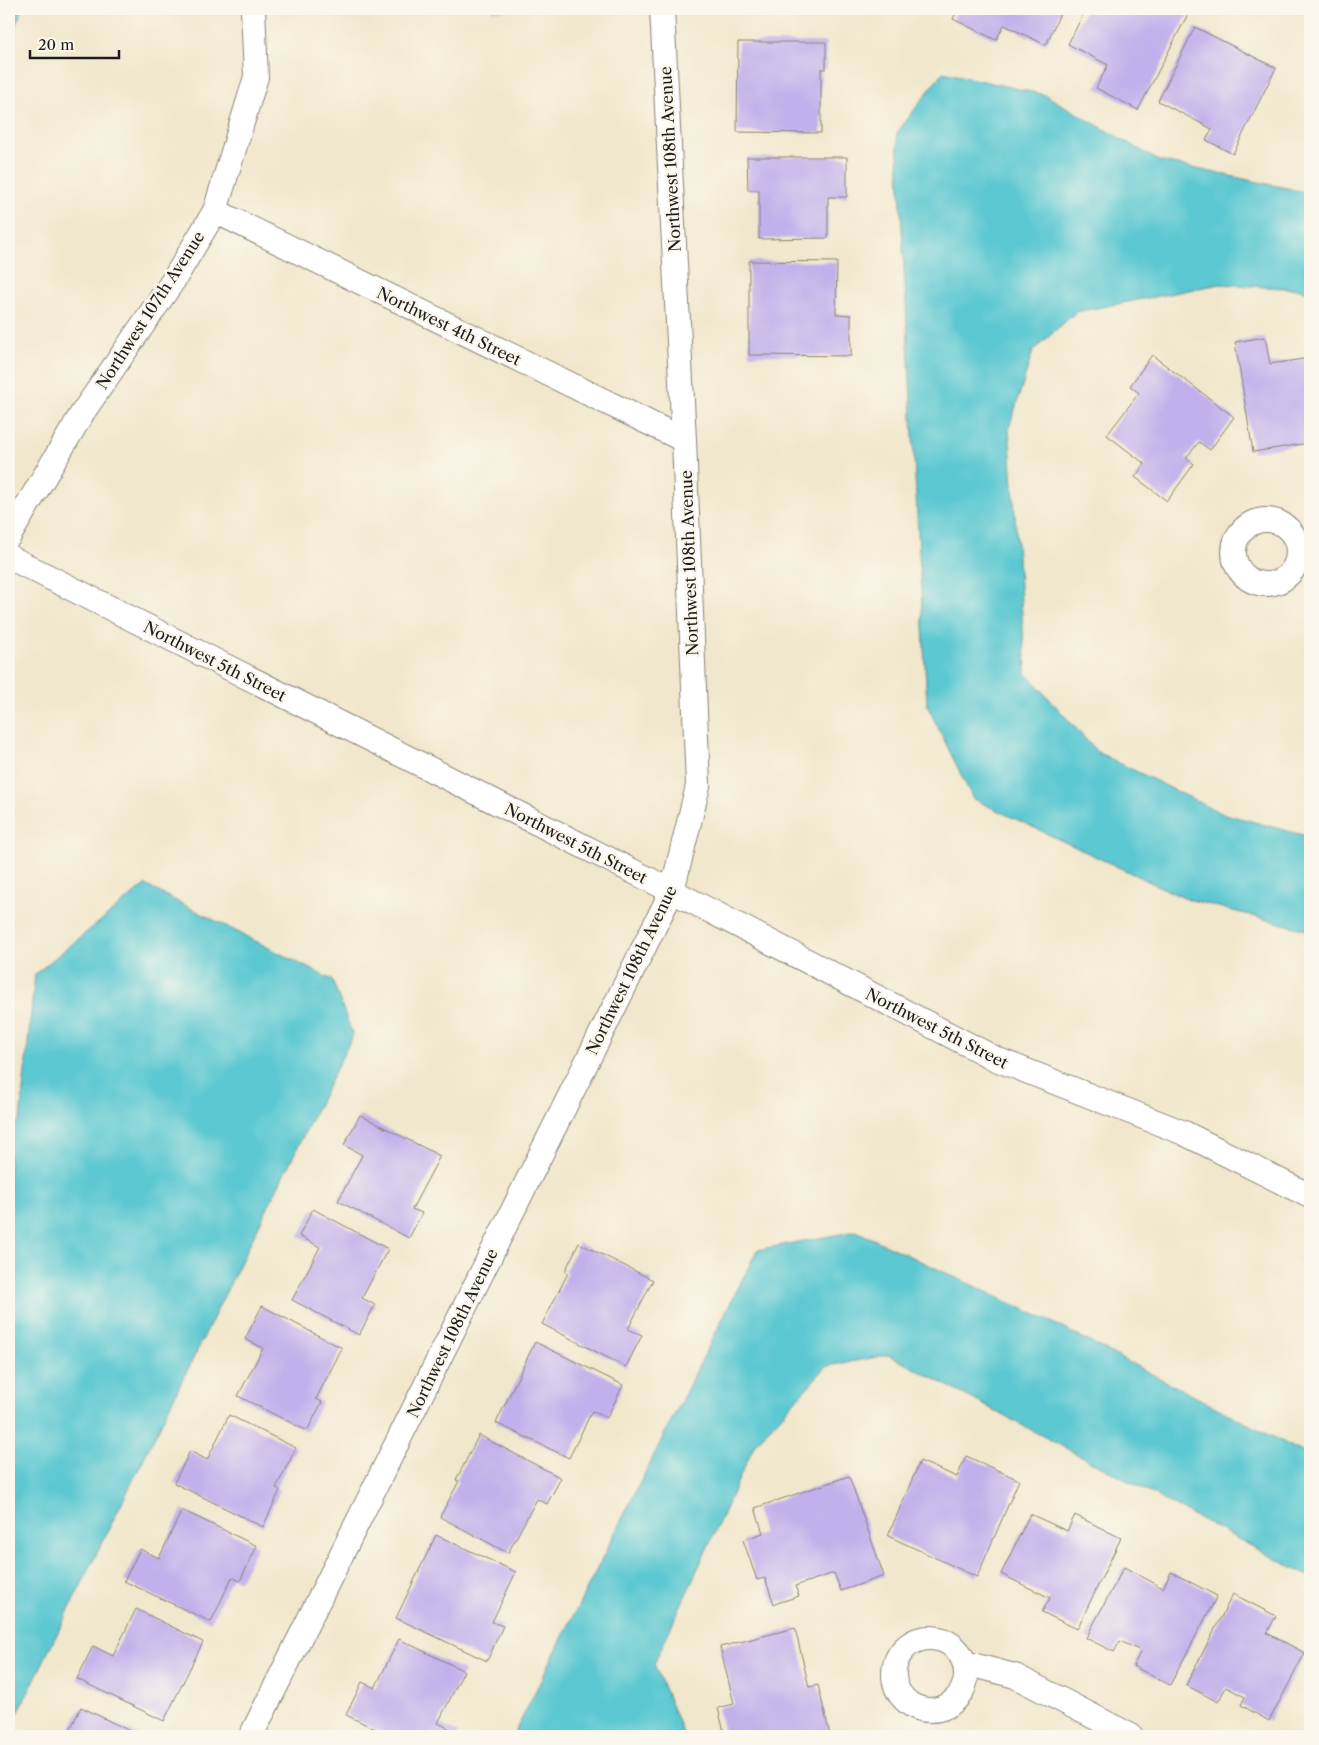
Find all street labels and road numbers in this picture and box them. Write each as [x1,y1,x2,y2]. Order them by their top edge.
street label: Northwest 108th Avenue [655,66,685,252]
street label: Northwest 107th Avenue [91,227,209,393]
street label: Northwest 4th Street [374,282,525,370]
street label: Northwest 108th Avenue [676,470,702,656]
street label: Northwest 5th Street [140,616,290,706]
street label: Northwest 5th Street [501,798,651,888]
street label: Northwest 108th Avenue [581,882,681,1058]
street label: Northwest 5th Street [862,983,1012,1073]
street label: Northwest 108th Avenue [402,1245,502,1421]

